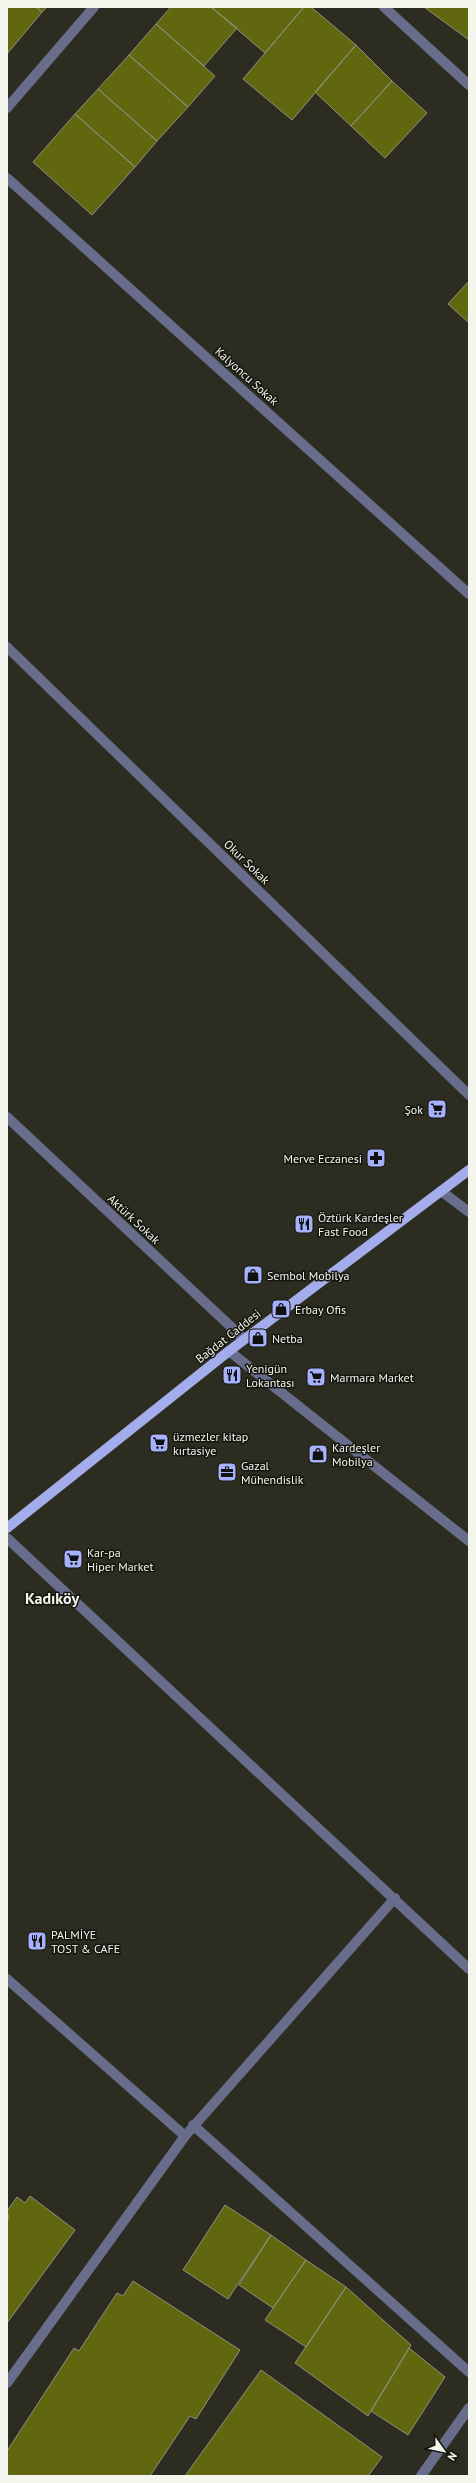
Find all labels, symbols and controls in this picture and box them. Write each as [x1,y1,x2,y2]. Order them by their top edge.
street label: Kalyoncu Sokak [212,344,282,409]
street label: Okur Sokak [221,836,273,888]
supermarket icon: Şok [426,1098,448,1120]
place label: Şok [404,1102,423,1117]
pharmacy icon: Merve Eczanesi [365,1147,387,1169]
place label: Merve Eczanesi [283,1151,362,1166]
street label: Aktürk Sokak [105,1191,164,1247]
place label: Öztürk Kardeşler Fast Food [318,1210,403,1239]
restaurant icon: Öztürk Kardeşler Fast Food [293,1213,315,1235]
shop icon: Sembol Mobilya [242,1264,264,1286]
place label: Sembol Mobilya [267,1268,350,1283]
shop icon: Erbay Ofis [270,1298,292,1320]
place label: Erbay Ofis [295,1302,346,1317]
street label: Bağdat Caddesi [192,1306,264,1366]
shop icon: Netba [247,1327,269,1349]
place label: Netba [272,1331,303,1346]
place label: Yenigün Lokantası [246,1361,294,1390]
restaurant icon: Yenigün Lokantası [221,1364,243,1386]
supermarket icon: Marmara Market [305,1366,327,1388]
place label: Marmara Market [330,1370,414,1385]
place label: üzmezler kitap kırtasiye [173,1429,248,1458]
supermarket icon: üzmezler kitap kırtasiye [148,1432,170,1454]
place label: Kardeşler Mobilya [332,1440,380,1469]
shop icon: Kardeşler Mobilya [307,1443,329,1465]
place label: Gazal Mühendislik [241,1458,304,1487]
office icon: Gazal Mühendislik [216,1461,238,1483]
place label: Kar-pa Hiper Market [87,1545,153,1574]
supermarket icon: Kar-pa Hiper Market [62,1548,84,1570]
district label: Kadıköy [25,1588,79,1608]
place label: PALMİYE TOST & CAFE [51,1927,120,1956]
restaurant icon: PALMİYE TOST & CAFE [26,1930,48,1952]
north arrow [424,2431,464,2471]
text: N [445,2450,460,2463]

